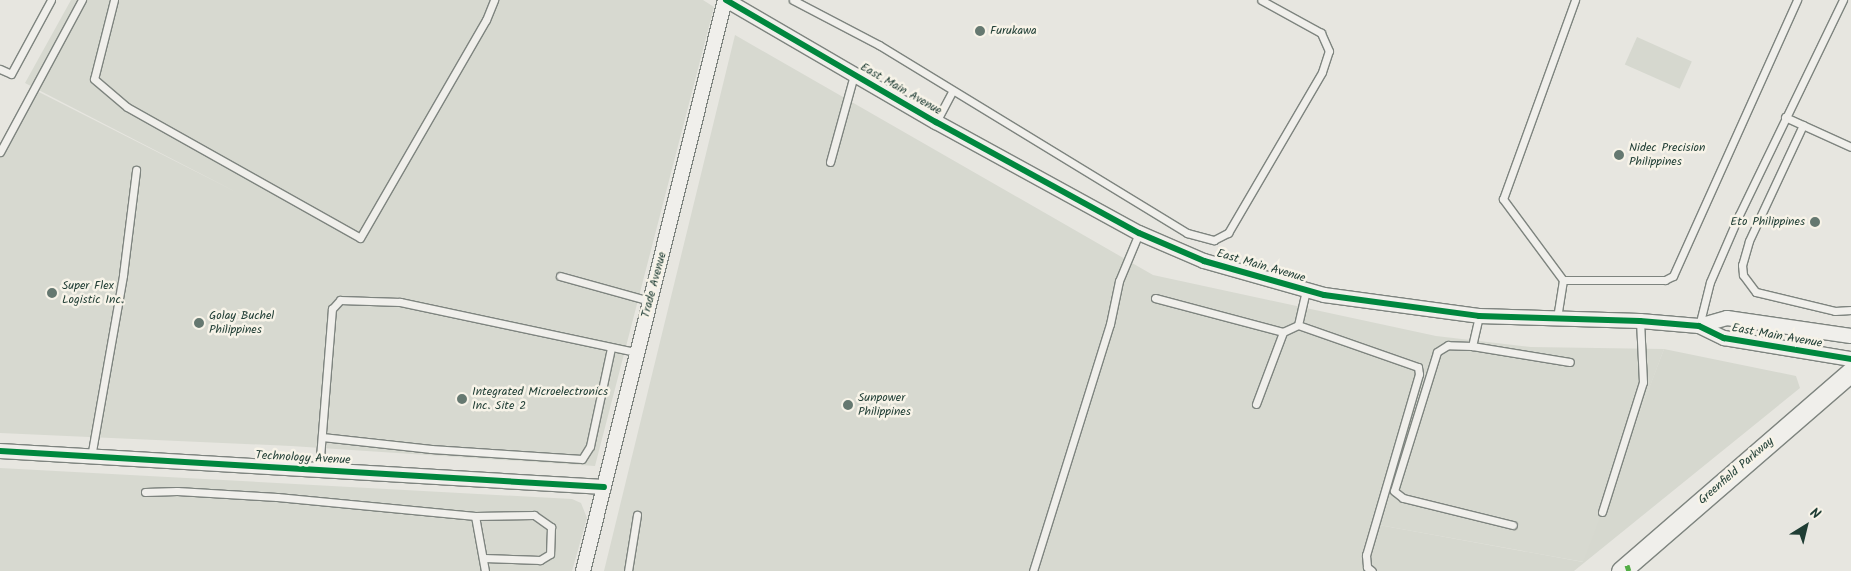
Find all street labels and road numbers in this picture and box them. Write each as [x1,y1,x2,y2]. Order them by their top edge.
street label: East Main Avenue [858,60,944,118]
street label: East Main Avenue [1215,246,1307,286]
street label: Trade Avenue [638,251,670,319]
street label: East Main Avenue [1731,321,1823,351]
street label: Greenfield Parkway [1695,434,1777,508]
street label: Technology Avenue [255,448,351,468]

